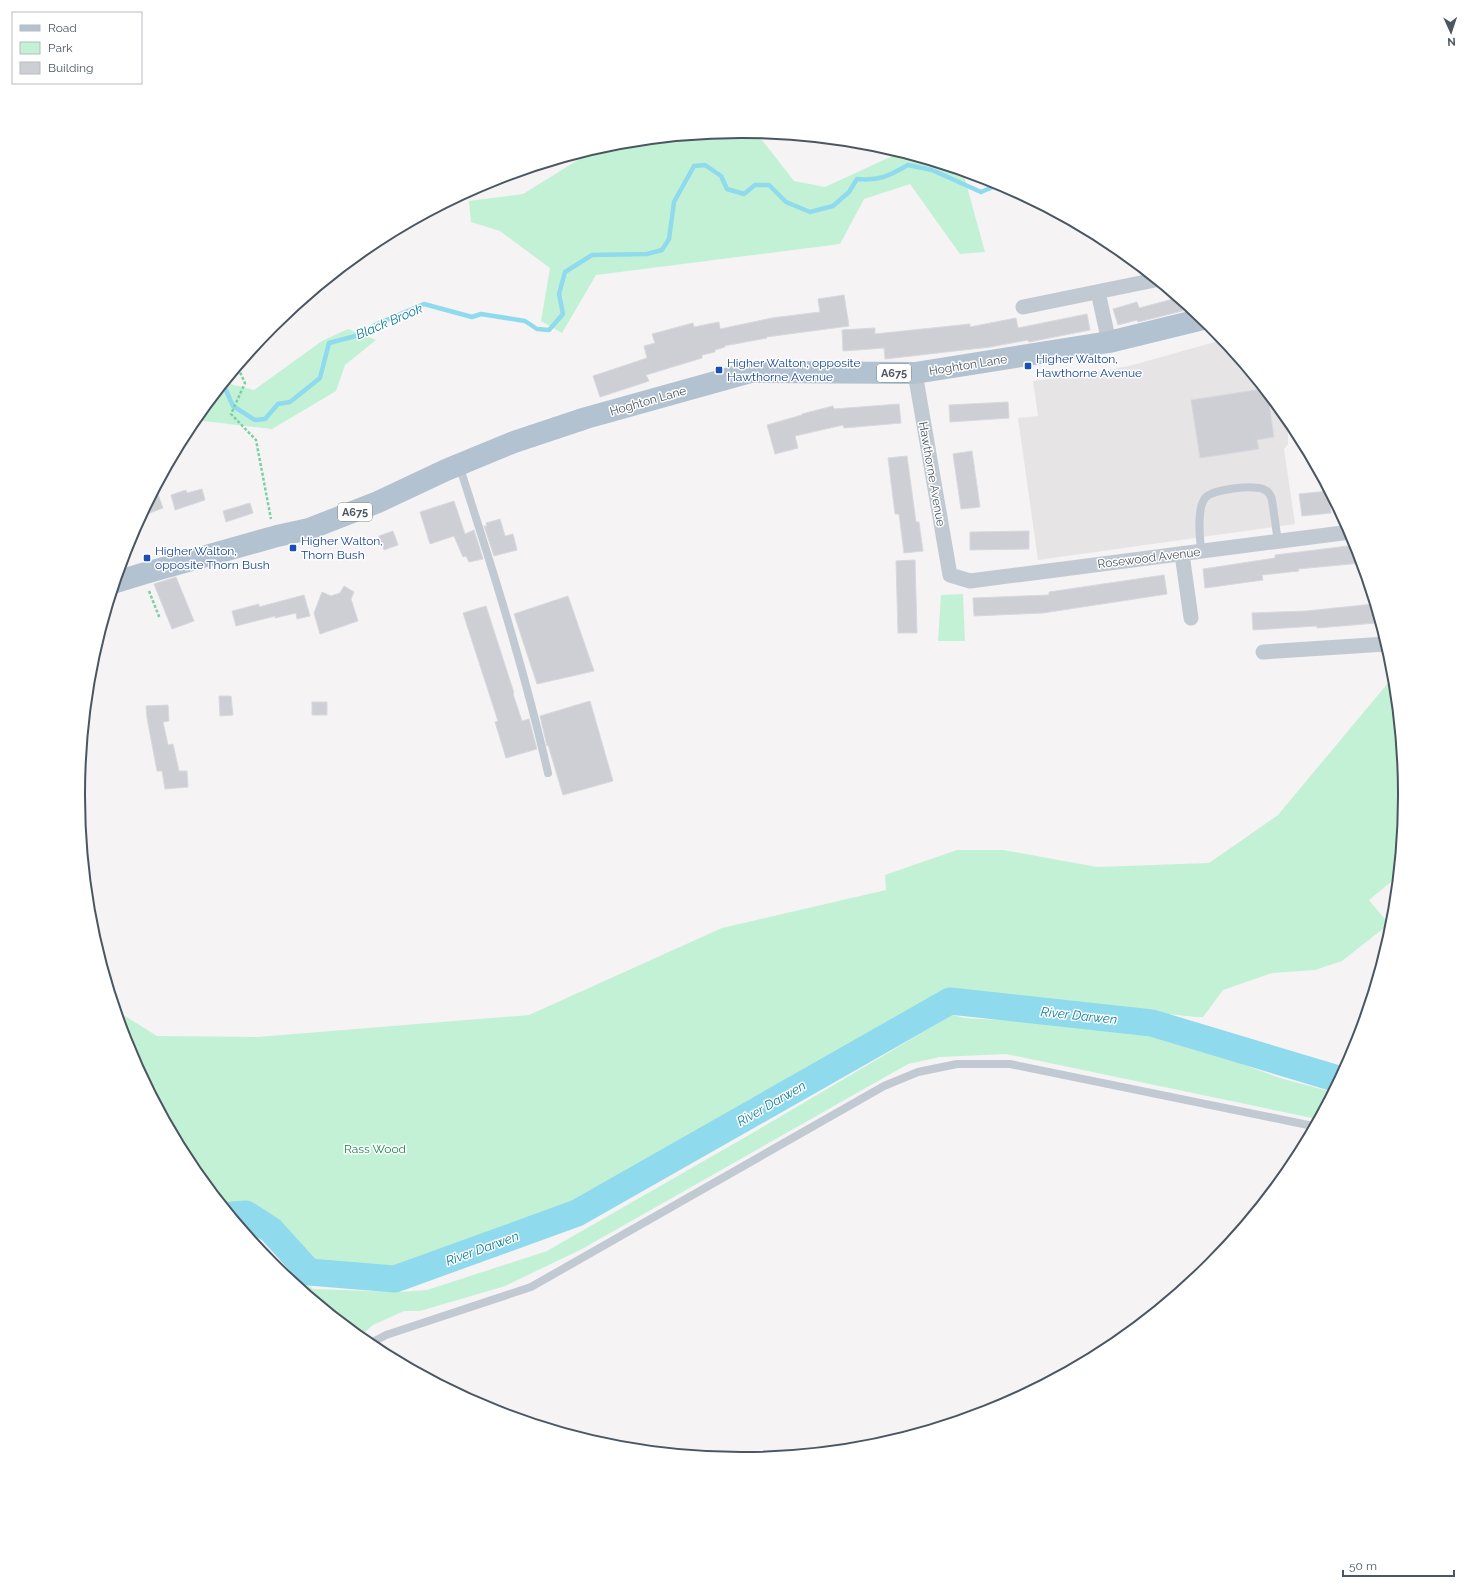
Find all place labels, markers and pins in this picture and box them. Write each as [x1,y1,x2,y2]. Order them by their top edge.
place label: Higher Walton, Hawthorne Avenue [1036,352,1142,380]
place label: Higher Walton, opposite Hawthorne Avenue [727,356,861,384]
marker: Higher Walton, Hawthorne Avenue [1023,361,1033,371]
marker: Higher Walton, opposite Hawthorne Avenue [714,365,724,375]
place label: Higher Walton, Thorn Bush [301,534,383,562]
marker: Higher Walton, Thorn Bush [288,543,298,553]
place label: Higher Walton, opposite Thorn Bush [155,544,270,572]
marker: Higher Walton, opposite Thorn Bush [142,553,152,563]

